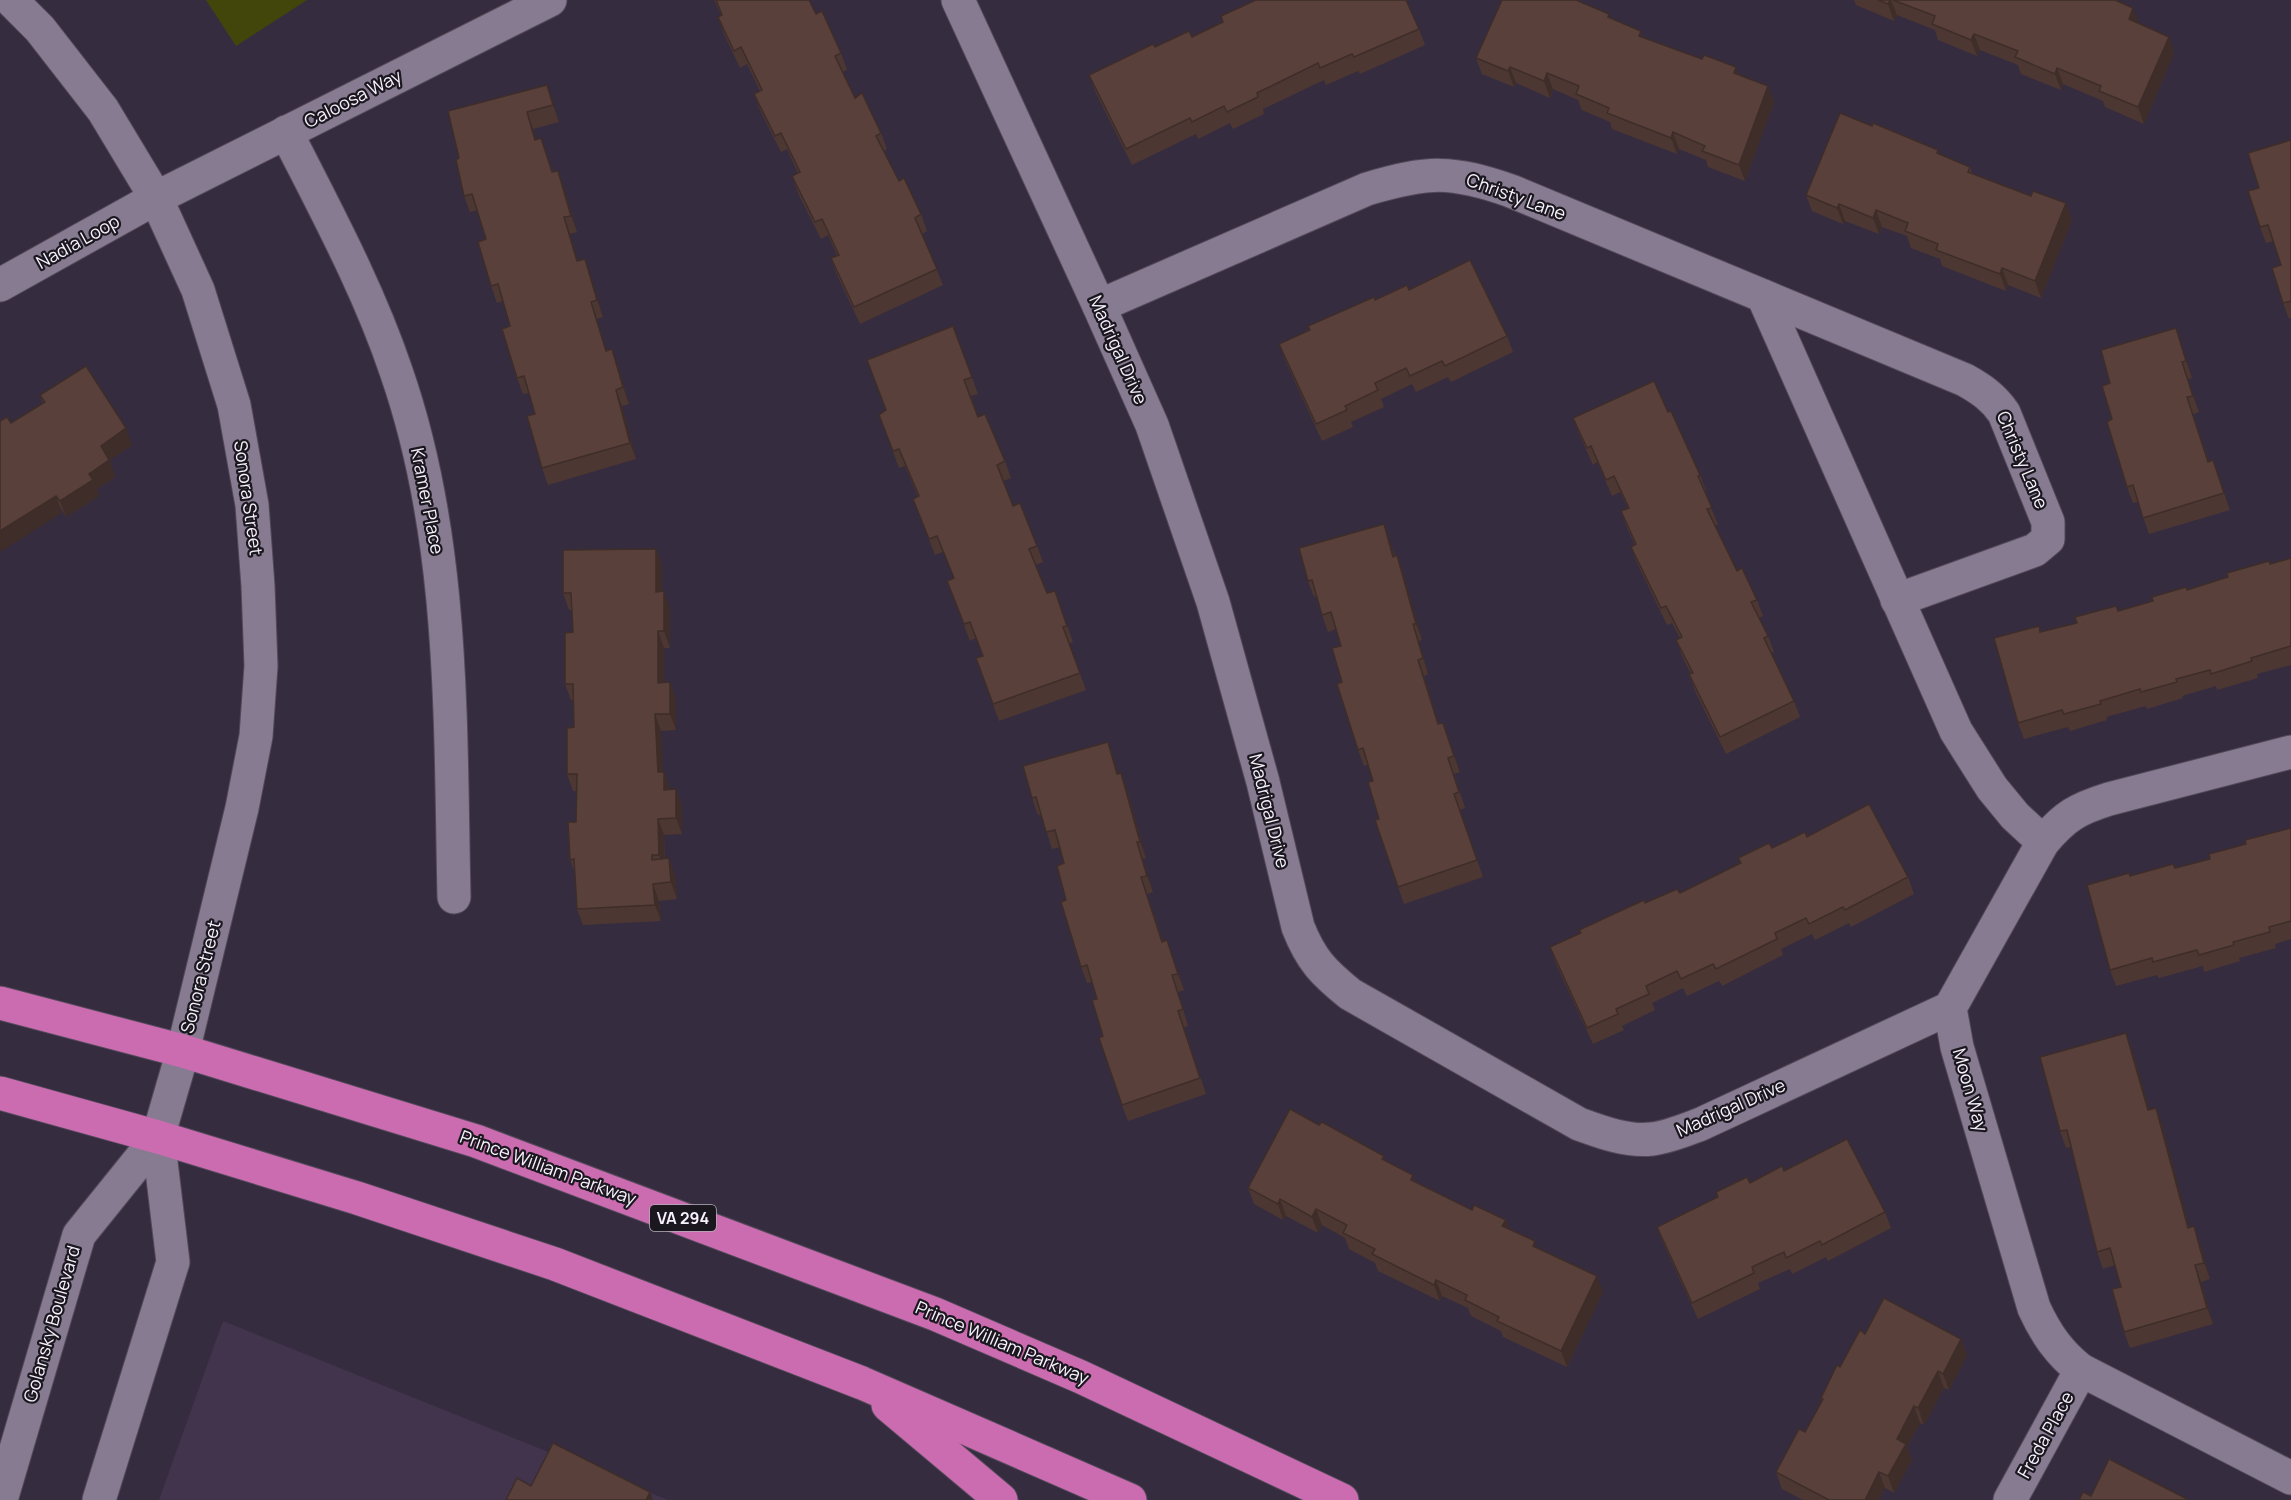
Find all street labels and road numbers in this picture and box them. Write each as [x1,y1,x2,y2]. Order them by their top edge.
street label: Caloosa Way [300,63,406,133]
street label: Christy Lane [1463,167,1569,225]
street label: Nadia Loop [31,208,124,274]
street label: Madrigal Drive [1084,291,1154,408]
street label: Christy Lane [1992,407,2054,512]
street label: Sonora Street [229,439,269,557]
street label: Kramer Place [406,446,450,556]
street label: Madrigal Drive [1244,751,1296,870]
street label: Sonora Street [174,918,226,1036]
street label: Moon Way [1948,1045,1994,1135]
street label: Madrigal Drive [1672,1072,1789,1142]
street label: Prince William Parkway [457,1124,640,1210]
road number: VA 294 [650,1205,716,1231]
street label: Golansky Boulevard [17,1243,85,1405]
street label: Prince William Parkway [912,1295,1093,1390]
street label: Freda Place [2011,1387,2079,1482]

